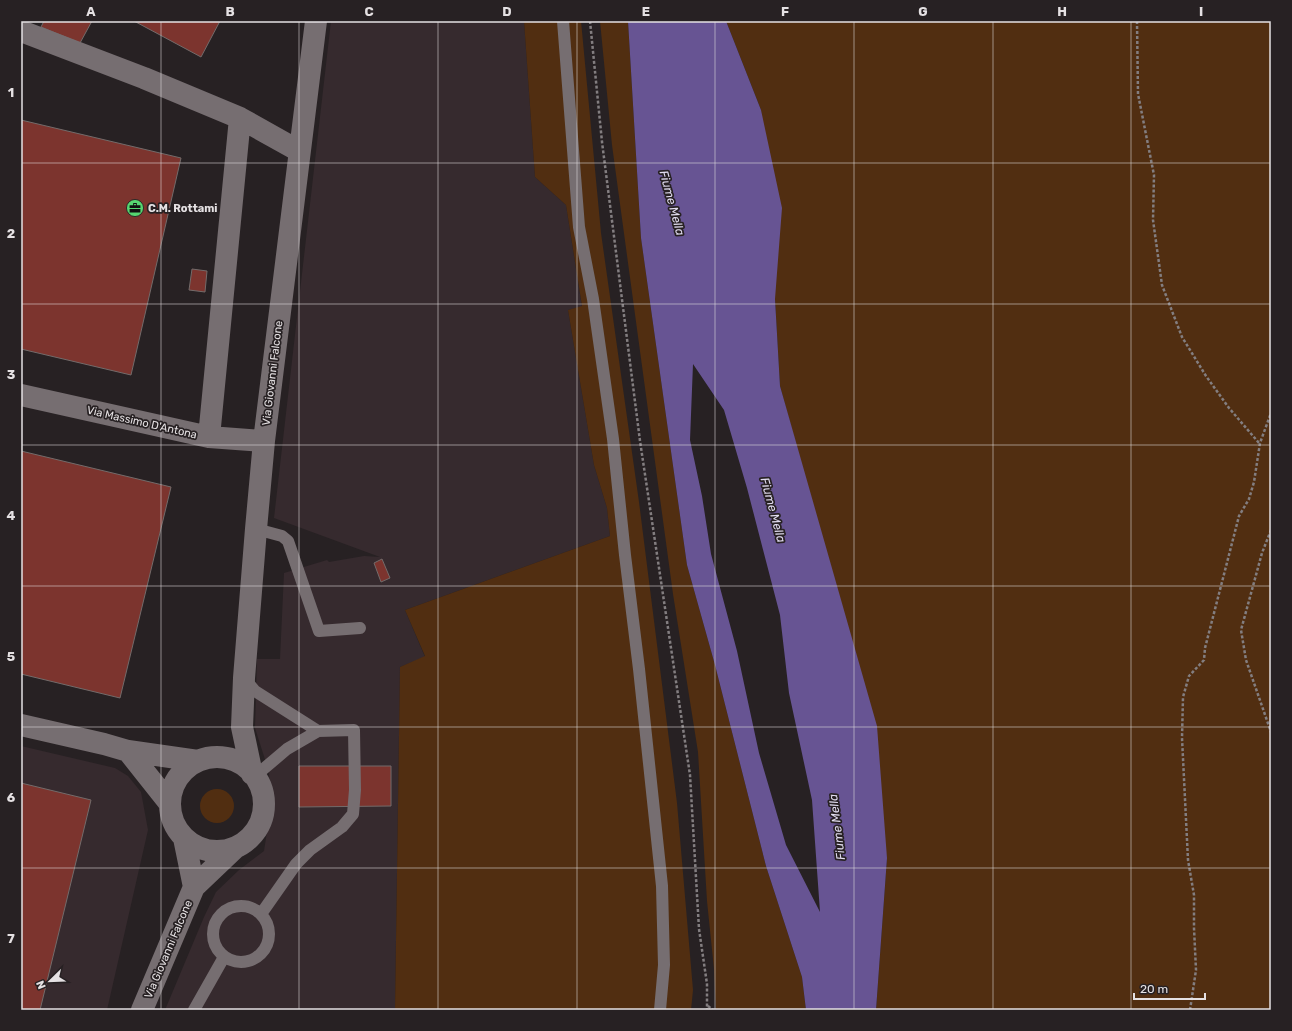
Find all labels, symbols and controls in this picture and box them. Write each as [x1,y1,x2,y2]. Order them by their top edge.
text: A [86,4,96,19]
text: B [225,4,235,19]
text: C [364,4,374,19]
text: D [502,4,512,19]
text: E [642,4,650,19]
text: F [781,4,789,19]
text: G [918,4,928,19]
text: H [1057,4,1067,19]
text: I [1199,4,1203,19]
text: 1 [8,85,14,100]
water label: Fiume Mella [657,169,687,237]
office icon: C.M. Rottami [125,198,145,218]
place label: C.M. Rottami [148,202,218,215]
text: 2 [7,226,15,241]
street label: Via Giovanni Falcone [260,320,285,426]
text: 3 [7,367,16,382]
street label: Via Massimo D'Antona [86,403,198,441]
water label: Fiume Mella [758,476,788,544]
text: 4 [7,508,16,523]
text: 5 [7,649,15,664]
text: 6 [7,790,16,805]
water label: Fiume Mella [826,793,848,861]
street label: Via Giovanni Falcone [142,898,195,1000]
text: 7 [7,931,15,946]
north arrow [30,961,70,1001]
scale bar [1134,975,1205,1001]
text: N [34,978,49,991]
text: 20 m [1140,982,1168,996]

